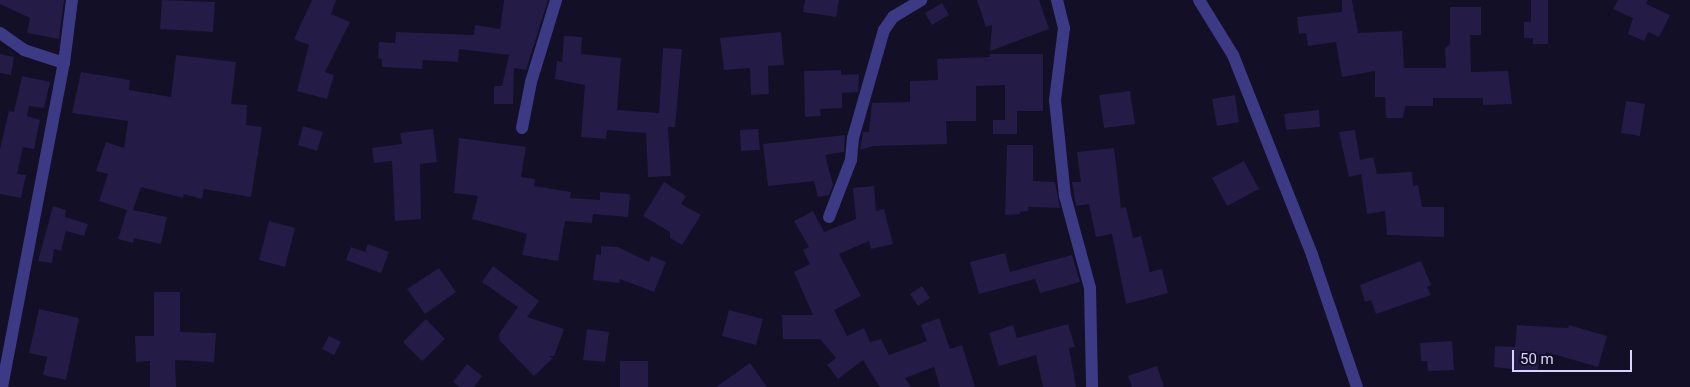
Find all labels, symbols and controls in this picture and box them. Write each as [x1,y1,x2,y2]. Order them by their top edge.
scale bar [1515,340,1635,372]
text: 50 m [1520,350,1554,368]

